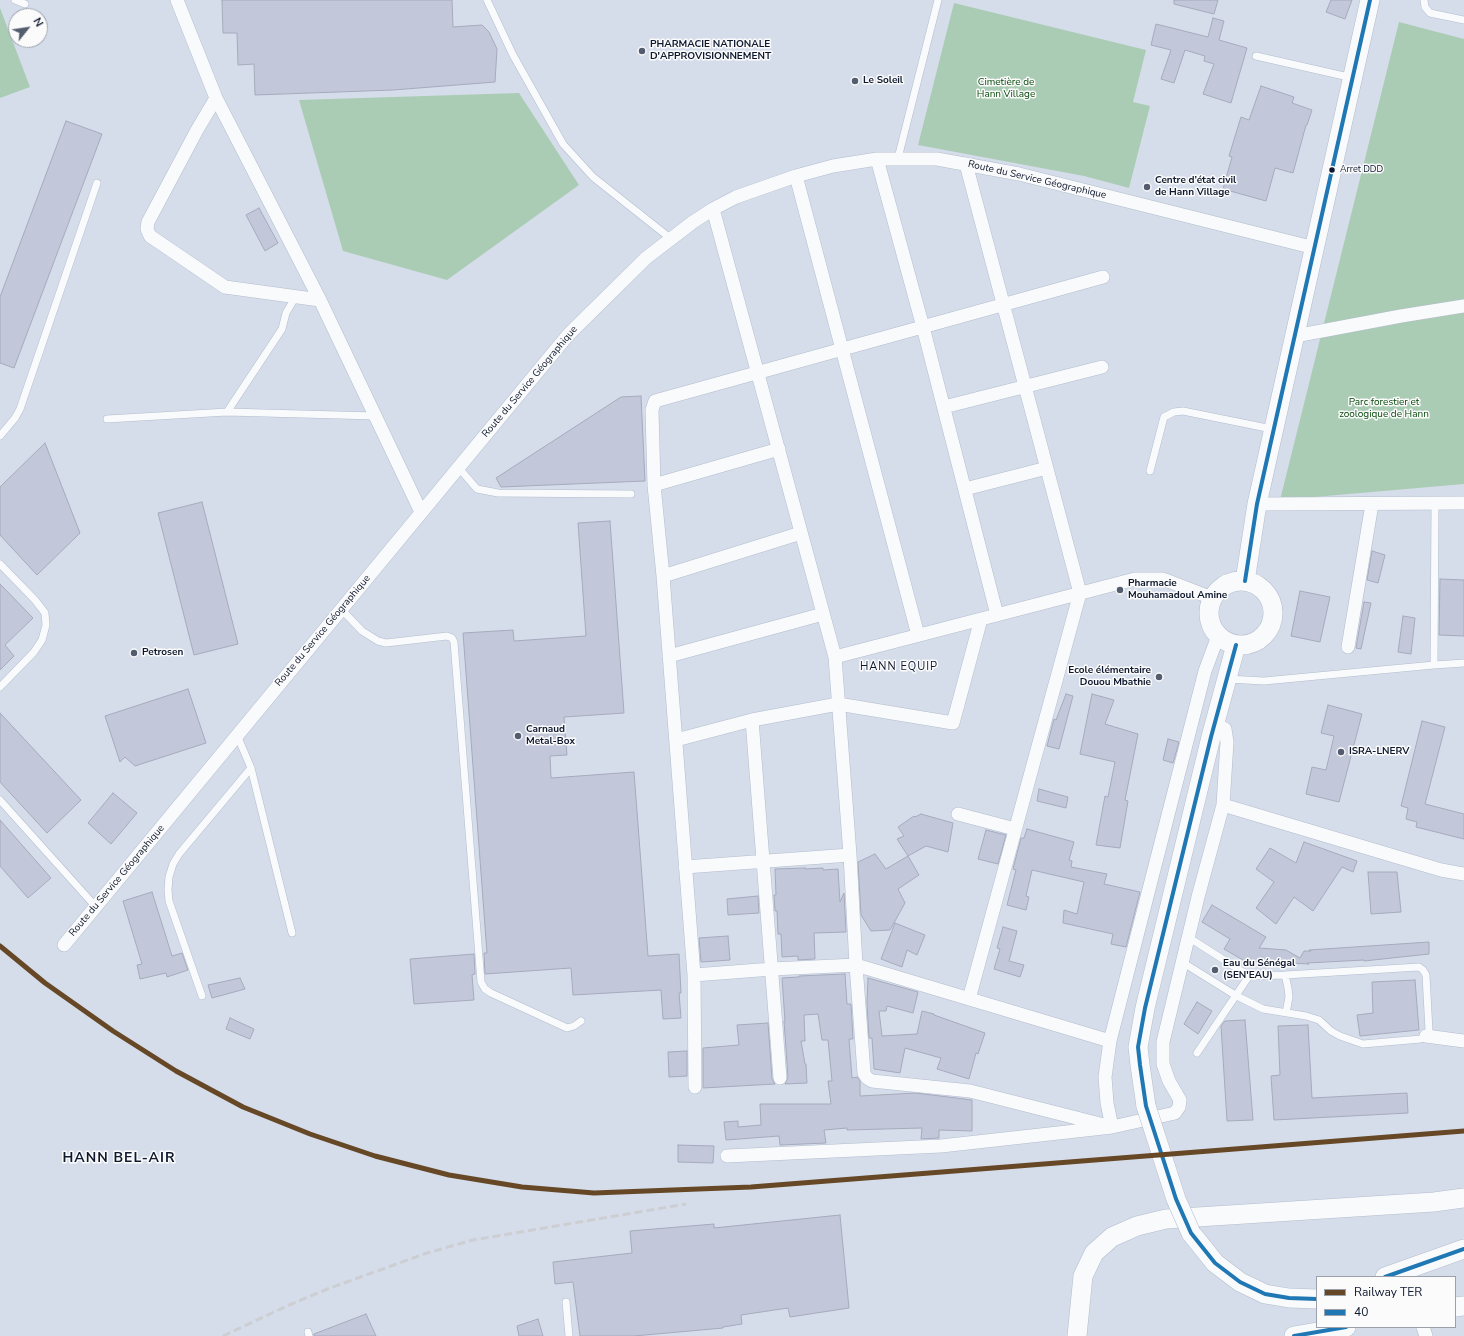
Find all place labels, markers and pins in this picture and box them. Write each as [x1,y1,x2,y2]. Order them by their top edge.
place label: PHARMACIE NATIONALE D'APPROVISIONNEMENT [650,39,771,62]
marker: PHARMACIE NATIONALE D'APPROVISIONNEMENT [637,46,647,56]
place label: Le Soleil [863,75,903,87]
marker: Le Soleil [850,76,860,86]
marker: Arret DDD [1327,165,1337,175]
place label: Arret DDD [1340,165,1383,175]
place label: Centre d’état civil de Hann Village [1155,175,1236,198]
marker: Centre d’état civil de Hann Village [1142,182,1152,192]
place label: Pharmacie Mouhamadoul Amine [1128,578,1227,602]
marker: Pharmacie Mouhamadoul Amine [1115,585,1125,595]
place label: Petrosen [142,647,183,659]
marker: Petrosen [129,648,139,658]
place label: Ecole élémentaire Douou Mbathie [1068,665,1151,688]
marker: Ecole élémentaire Douou Mbathie [1154,672,1164,682]
place label: Carnaud Metal-Box [526,724,575,748]
marker: Carnaud Metal-Box [513,731,523,741]
place label: ISRA-LNERV [1349,746,1409,758]
marker: ISRA-LNERV [1336,747,1346,757]
place label: Eau du Sénégal (SEN'EAU) [1223,958,1295,982]
marker: Eau du Sénégal (SEN'EAU) [1210,965,1220,975]

